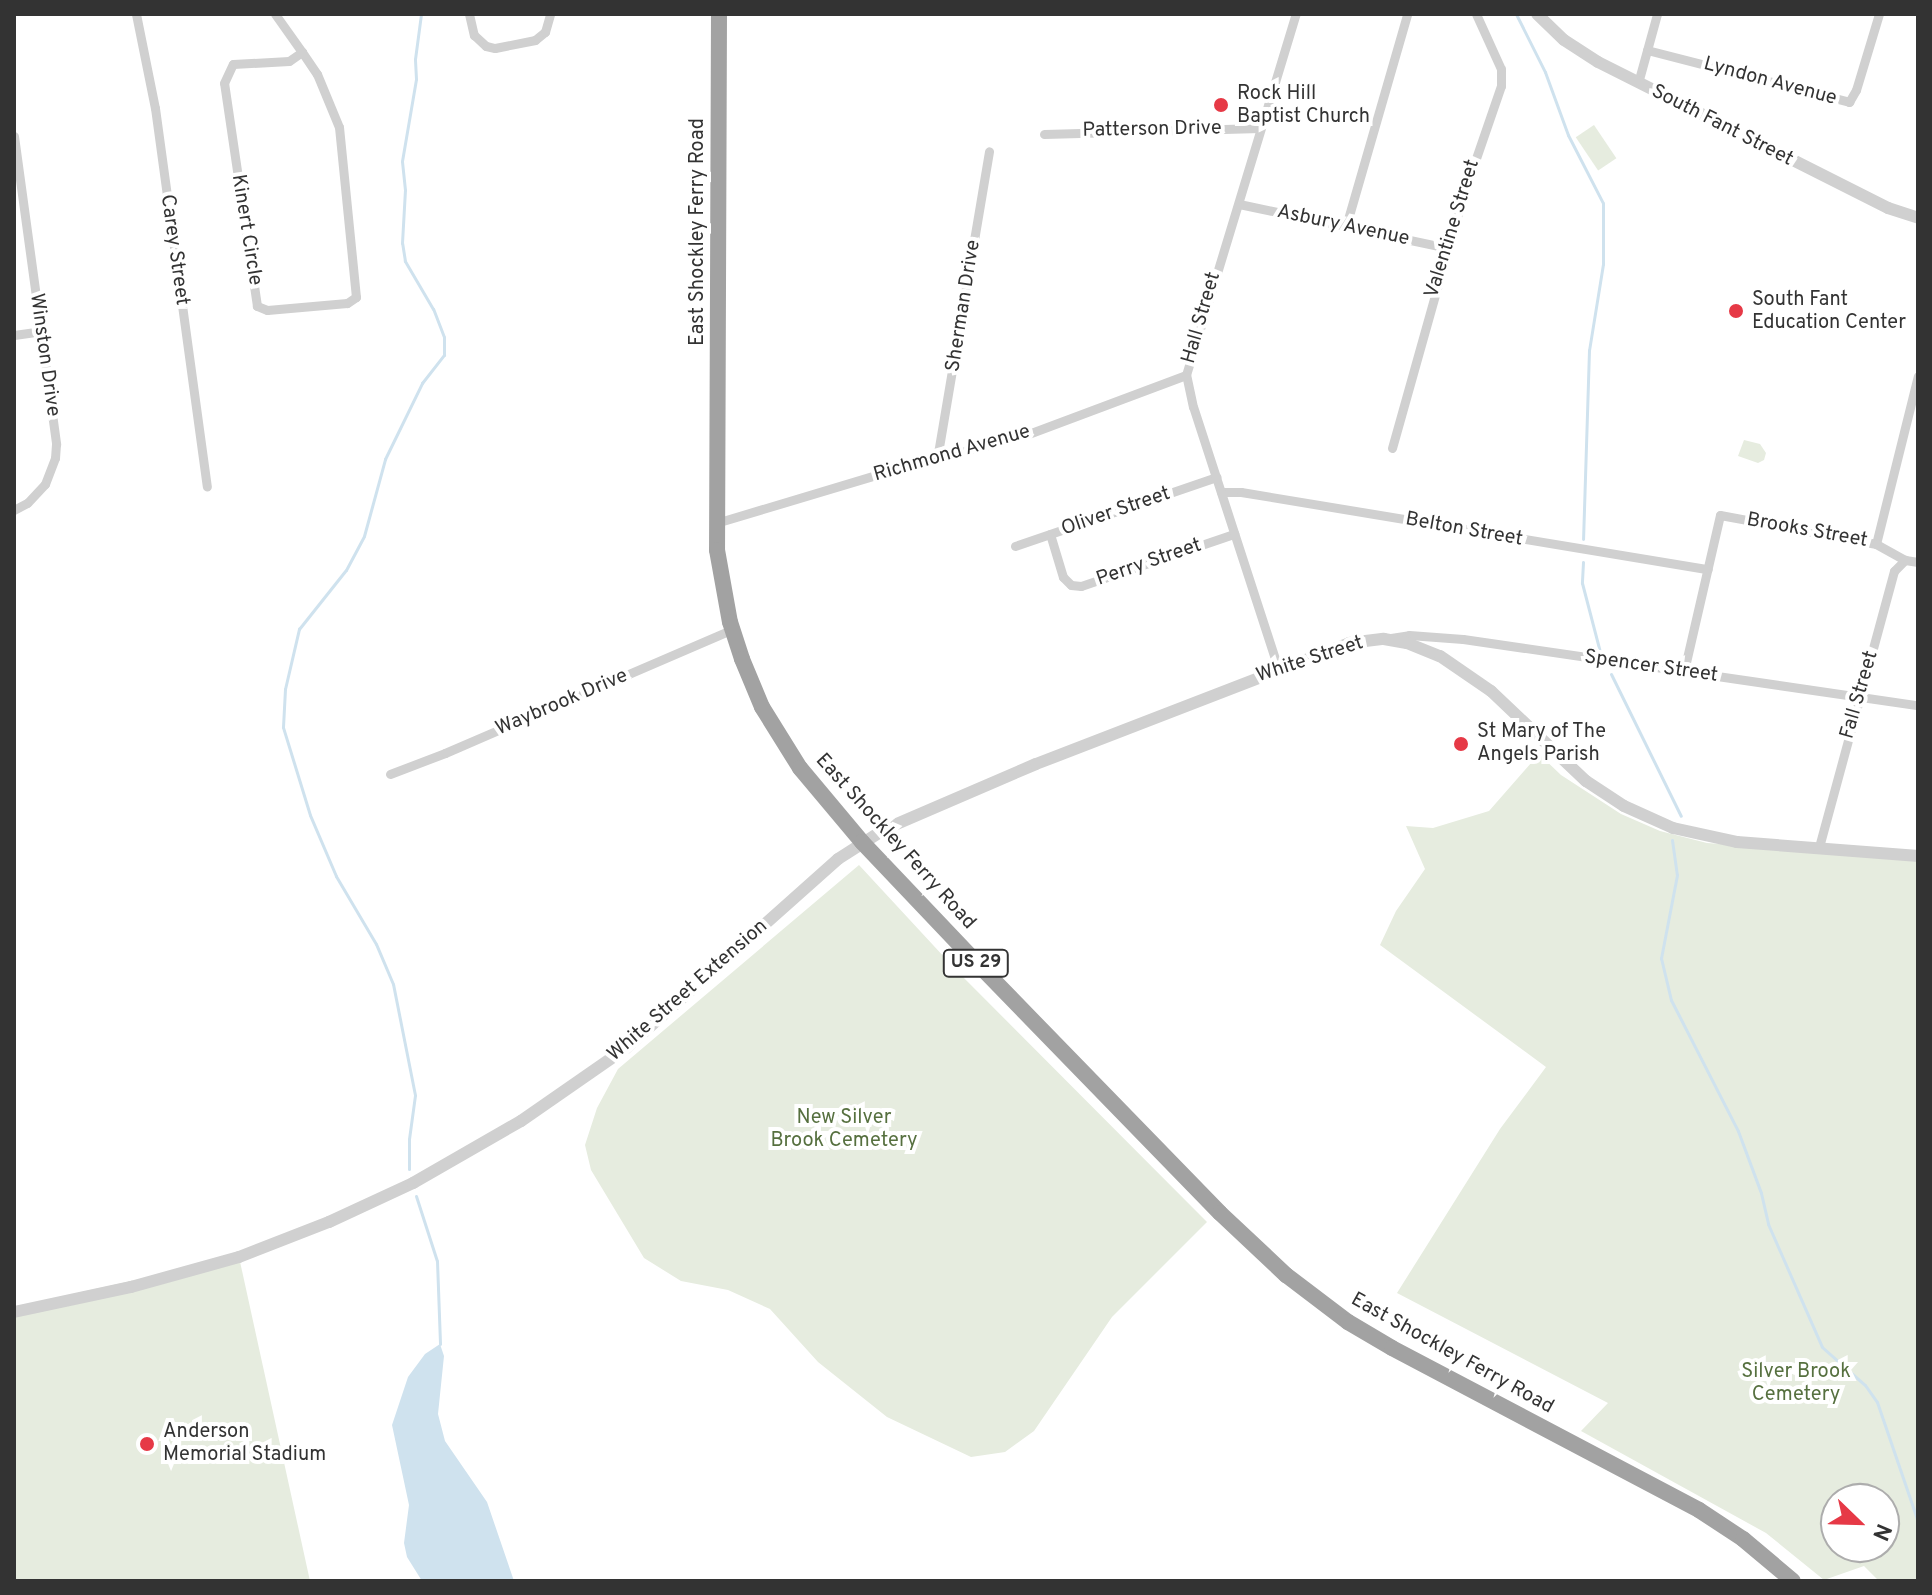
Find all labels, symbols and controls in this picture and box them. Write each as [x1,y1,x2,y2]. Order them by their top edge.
street label: Lyndon Avenue [1700,53,1840,111]
street label: South Fant Street [1647,80,1797,172]
place label: Rock Hill Baptist Church [1237,82,1370,129]
marker: Rock Hill Baptist Church [1212,96,1230,114]
street label: Patterson Drive [1082,117,1222,143]
street label: East Shockley Ferry Road [686,118,710,346]
street label: Valentine Street [1421,157,1485,301]
street label: Kinert Circle [225,173,267,287]
street label: Carey Street [154,193,194,307]
street label: Asbury Avenue [1274,200,1412,252]
street label: Sherman Drive [942,238,986,374]
street label: Hall Street [1177,269,1227,367]
place label: South Fant Education Center [1752,288,1906,335]
street label: Winston Drive [23,292,65,418]
marker: South Fant Education Center [1727,302,1745,320]
street label: Richmond Avenue [871,420,1033,488]
street label: Oliver Street [1058,482,1174,542]
street label: Belton Street [1403,508,1525,552]
street label: Brooks Street [1745,509,1869,553]
street label: Perry Street [1093,534,1205,592]
street label: White Street [1253,631,1367,689]
street label: Spencer Street [1583,646,1719,688]
street label: Fall Street [1836,648,1884,742]
street label: Waybrook Drive [492,664,632,742]
place label: St Mary of The Angels Parish [1477,720,1607,767]
marker: St Mary of The Angels Parish [1452,735,1470,753]
street label: East Shockley Ferry Road [810,749,980,935]
street label: White Street Extension [603,915,773,1067]
road number: US 29 [942,949,1010,977]
park label: New Silver Brook Cemetery [770,1107,918,1154]
street label: East Shockley Ferry Road [1346,1288,1558,1420]
park label: Silver Brook Cemetery [1741,1361,1851,1408]
place label: Anderson Memorial Stadium [163,1420,326,1467]
marker: Anderson Memorial Stadium [138,1435,156,1453]
north arrow [1820,1483,1900,1563]
text: N [1865,1519,1896,1544]

